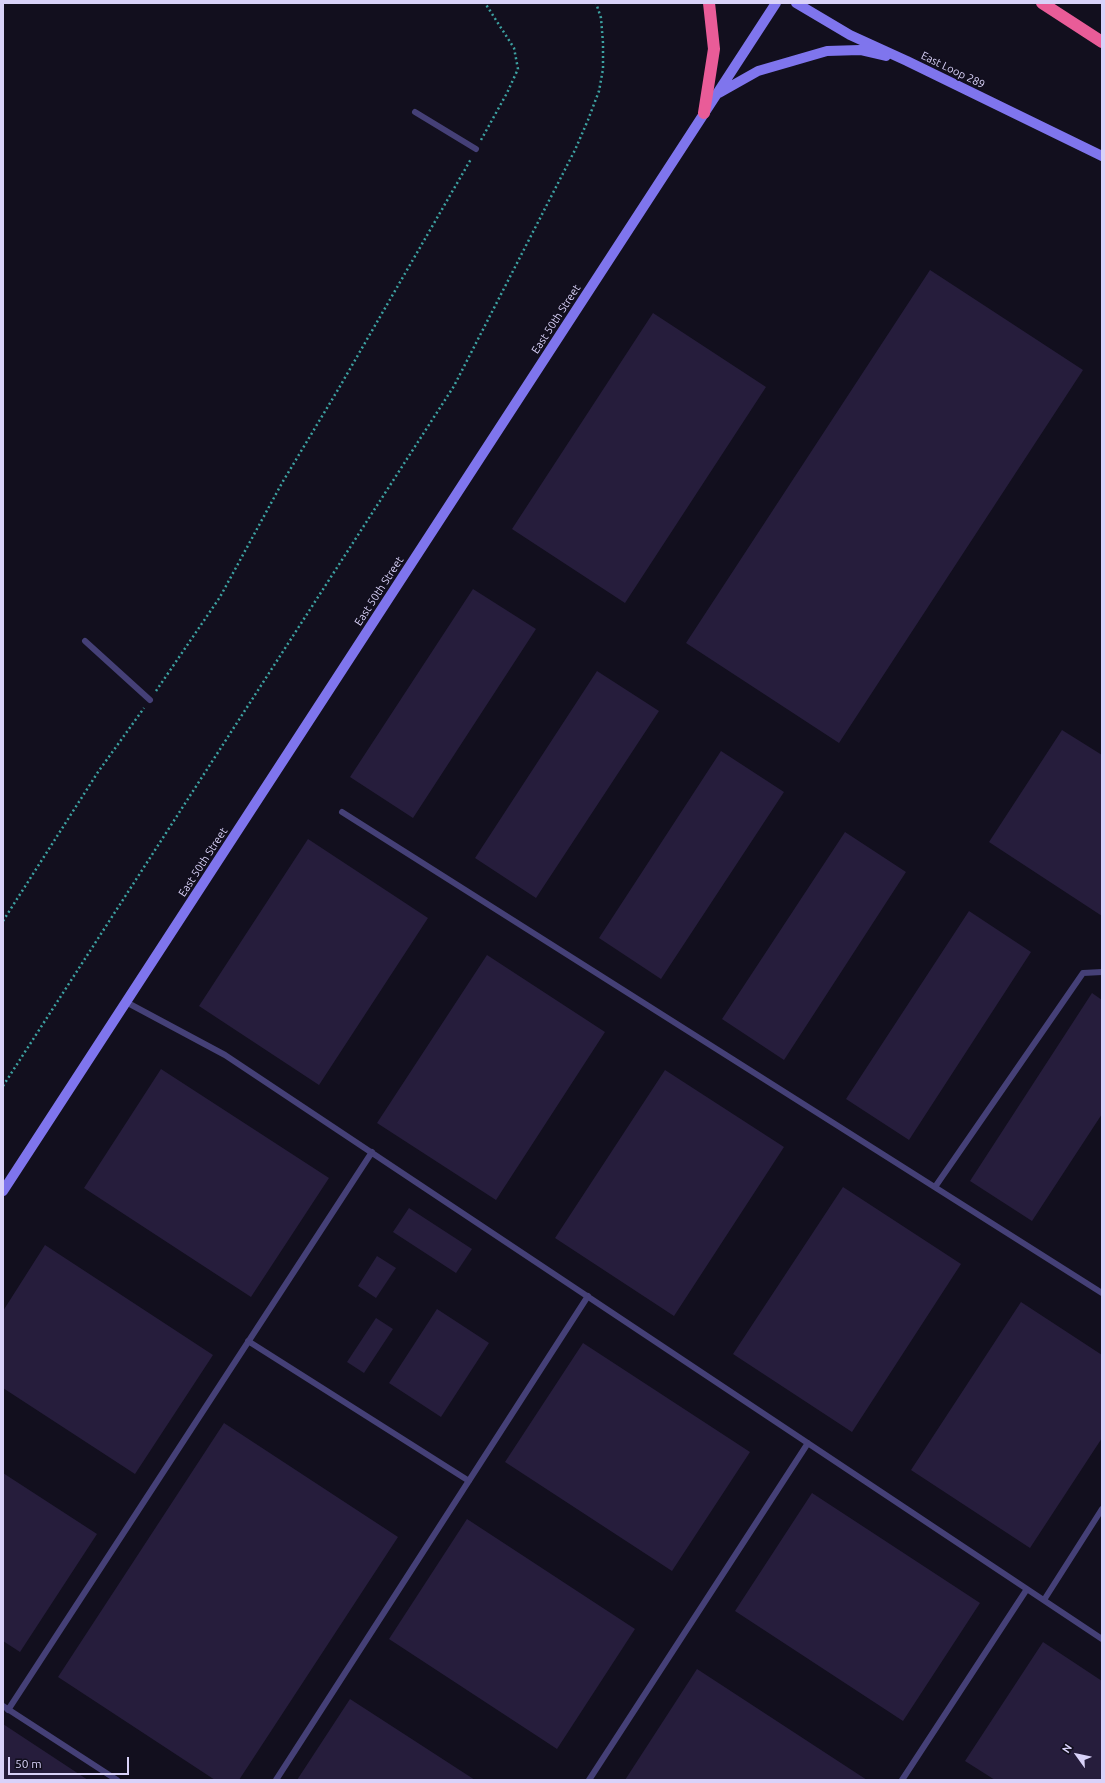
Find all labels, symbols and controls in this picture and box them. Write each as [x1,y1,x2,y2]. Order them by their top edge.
street label: East Loop 289 [919,49,987,91]
street label: East 50th Street [529,282,583,356]
street label: East 50th Street [352,554,406,628]
street label: East 50th Street [176,825,230,899]
north arrow [1057,1735,1097,1775]
text: N [1060,1742,1074,1755]
scale bar [10,1749,131,1775]
text: 50 m [15,1757,42,1770]

